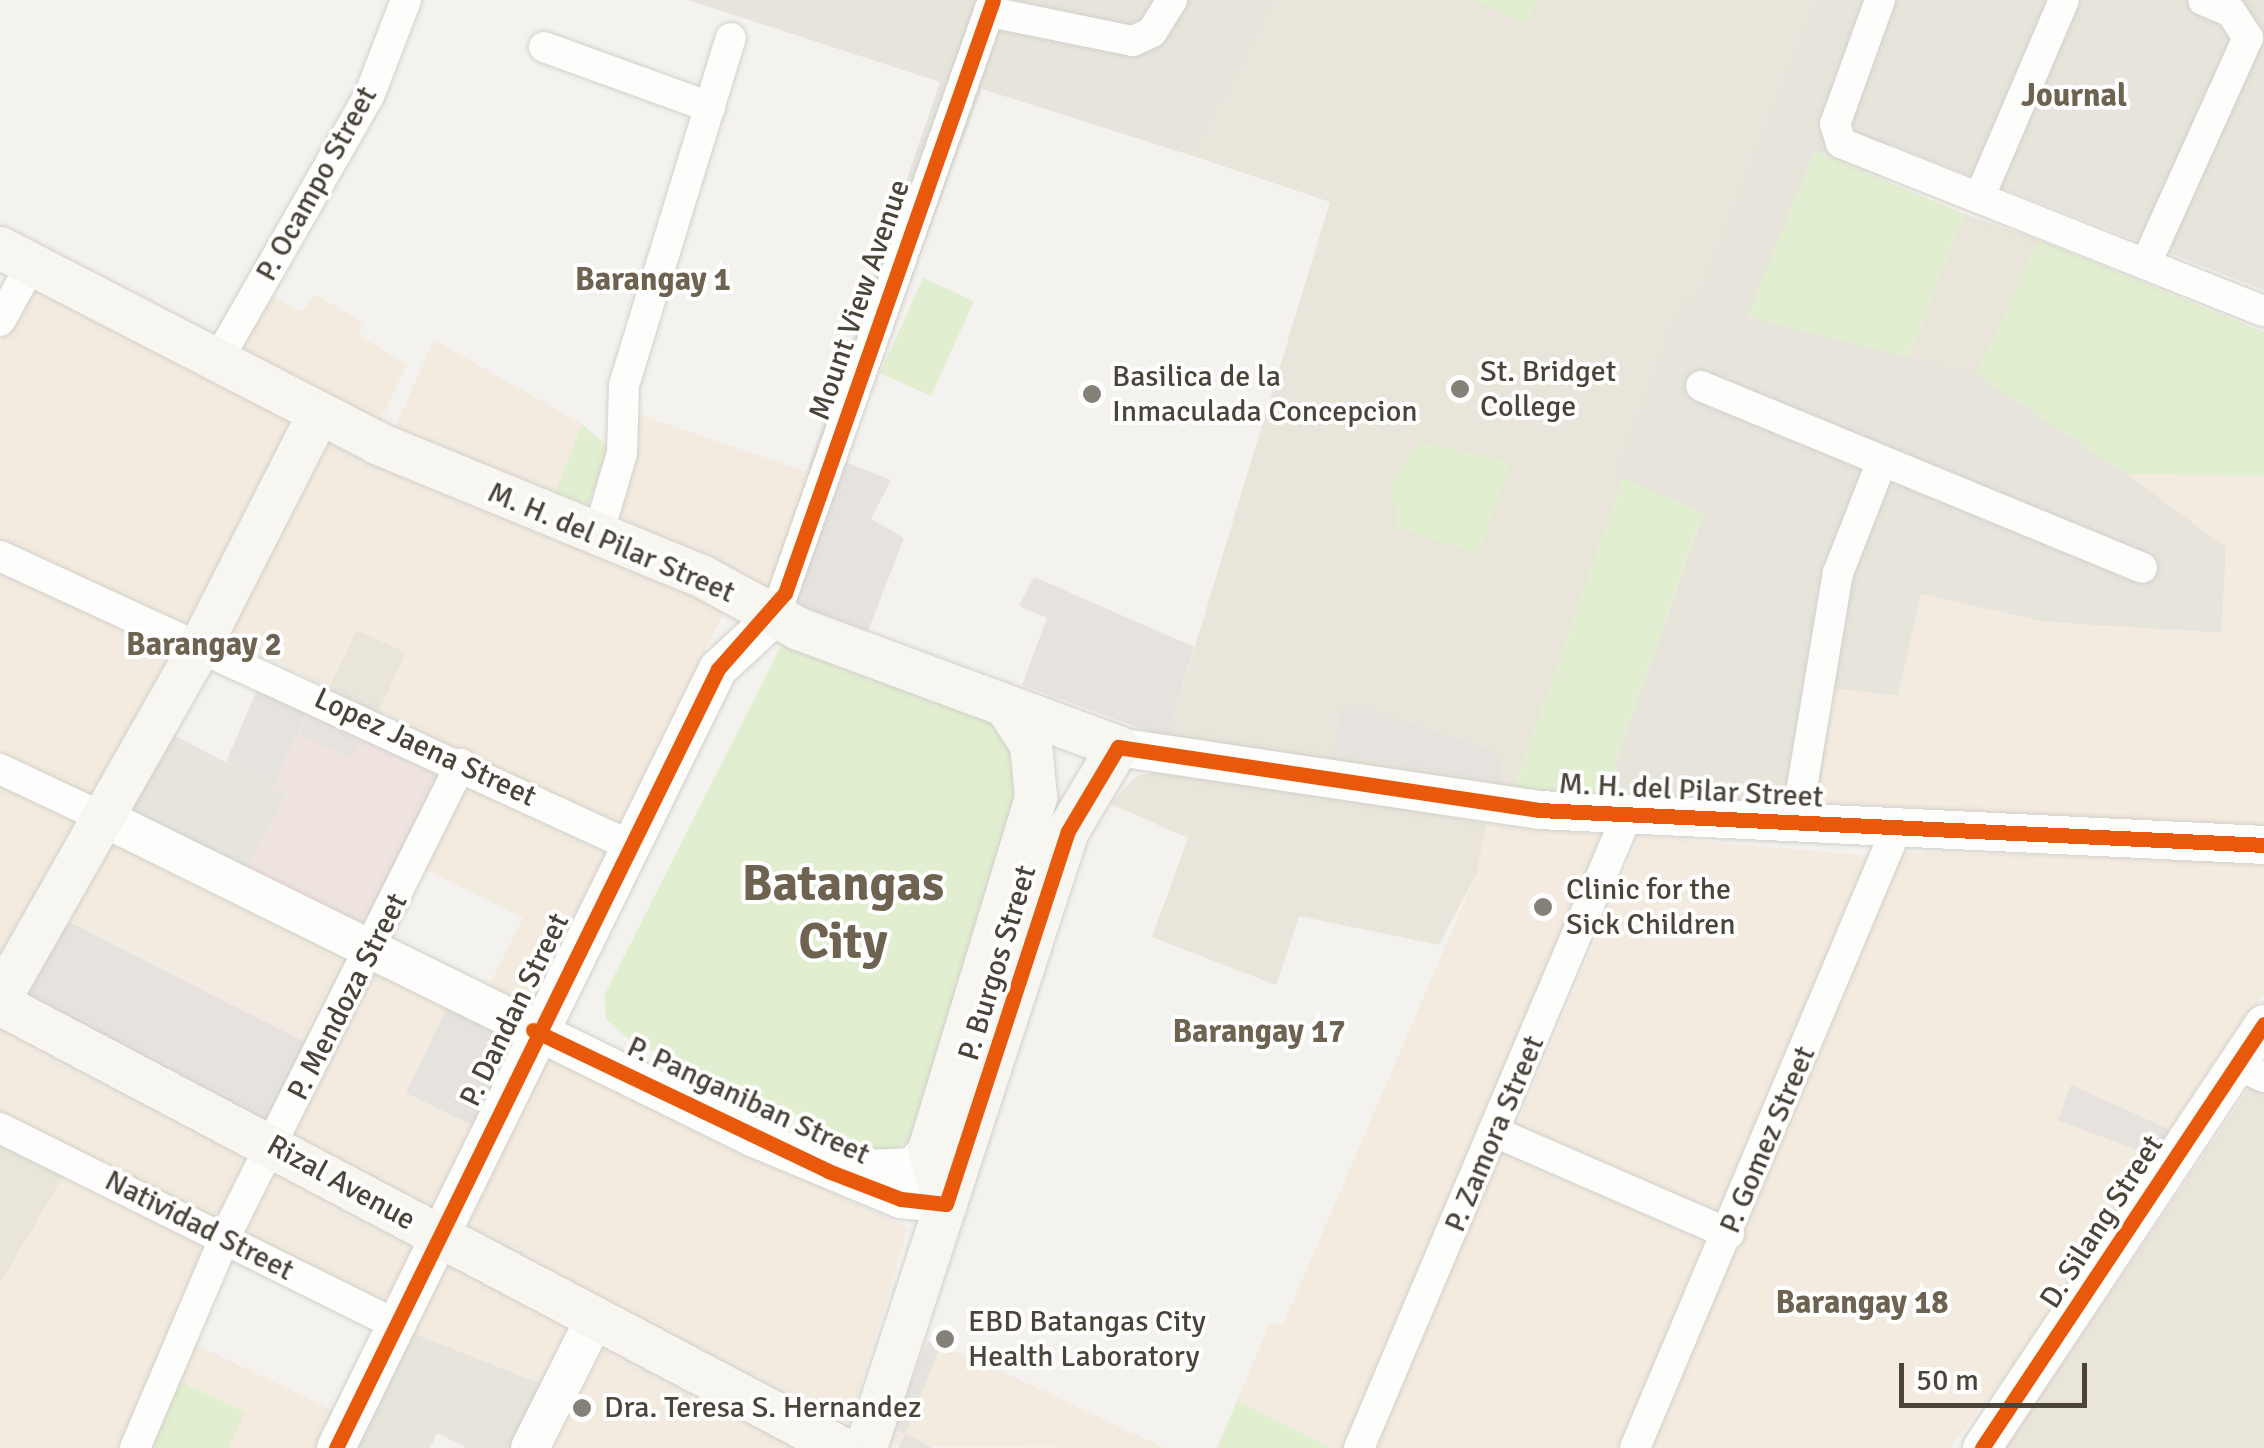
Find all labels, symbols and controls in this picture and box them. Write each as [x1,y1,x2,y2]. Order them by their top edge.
district label: Journal [2021,77,2127,115]
street label: P. Ocampo Street [249,80,385,288]
street label: Mount View Avenue [802,175,918,425]
district label: Barangay 1 [575,261,731,299]
place label: St. Bridget College [1480,354,1616,424]
place label: Basilica de la Inmaculada Concepcion [1112,359,1418,430]
marker: St. Bridget College [1449,378,1471,400]
marker: Basilica de la Inmaculada Concepcion [1081,383,1103,405]
street label: M. H. del Pilar Street [482,475,740,611]
district label: Barangay 2 [126,626,282,664]
street label: Lopez Jaena Street [308,681,542,815]
street label: M. H. del Pilar Street [1558,766,1824,816]
district label: Batangas City [742,854,944,972]
street label: P. Burgos Street [951,861,1045,1065]
place label: Clinic for the Sick Children [1566,872,1736,942]
street label: P. Mendoza Street [280,887,416,1107]
marker: Clinic for the Sick Children [1530,894,1556,920]
street label: P. Dandan Street [453,908,577,1112]
district label: Barangay 17 [1172,1013,1346,1051]
street label: P. Panganiban Street [621,1029,875,1173]
street label: P. Zamora Street [1438,1031,1552,1237]
street label: P. Gomez Street [1712,1041,1824,1239]
street label: Rizal Avenue [261,1128,421,1238]
street label: D. Silang Street [2033,1129,2171,1315]
street label: Natividad Street [99,1163,299,1289]
district label: Barangay 18 [1775,1284,1949,1322]
place label: EBD Batangas City Health Laboratory [968,1304,1206,1374]
marker: EBD Batangas City Health Laboratory [932,1326,958,1352]
scale bar [1904,1343,2092,1405]
text: 50 m [1916,1362,1979,1399]
place label: Dra. Teresa S. Hernandez [604,1390,921,1426]
marker: Dra. Teresa S. Hernandez [569,1395,595,1421]

